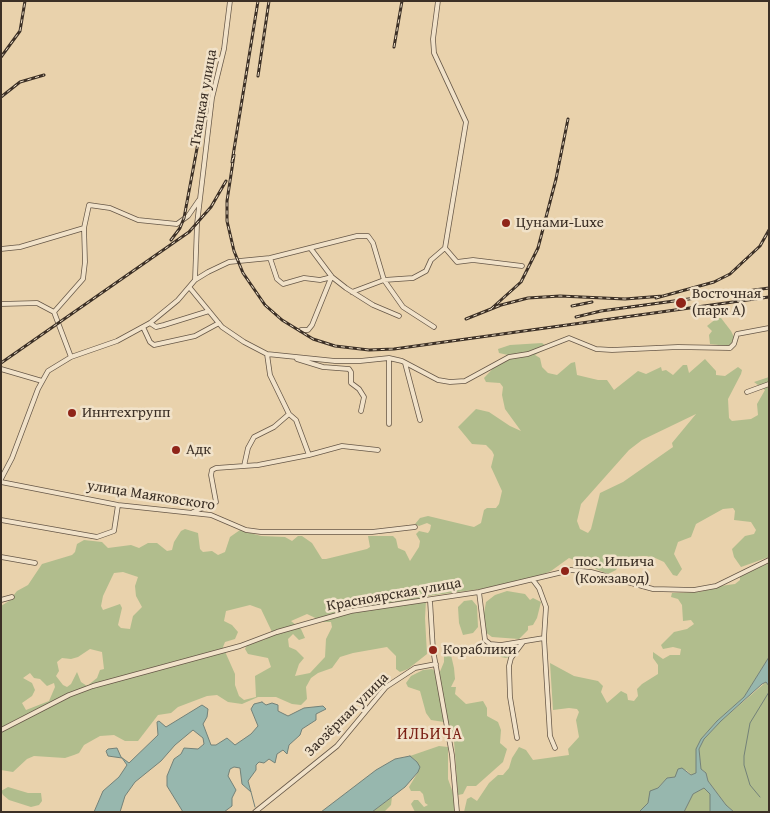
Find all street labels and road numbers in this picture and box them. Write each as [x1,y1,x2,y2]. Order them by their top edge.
street label: Ткацкая улица [187,48,221,148]
street label: улица Маяковского [86,477,216,515]
street label: Красноярская улица [325,574,463,616]
street label: Заозёрная улица [301,669,393,761]

